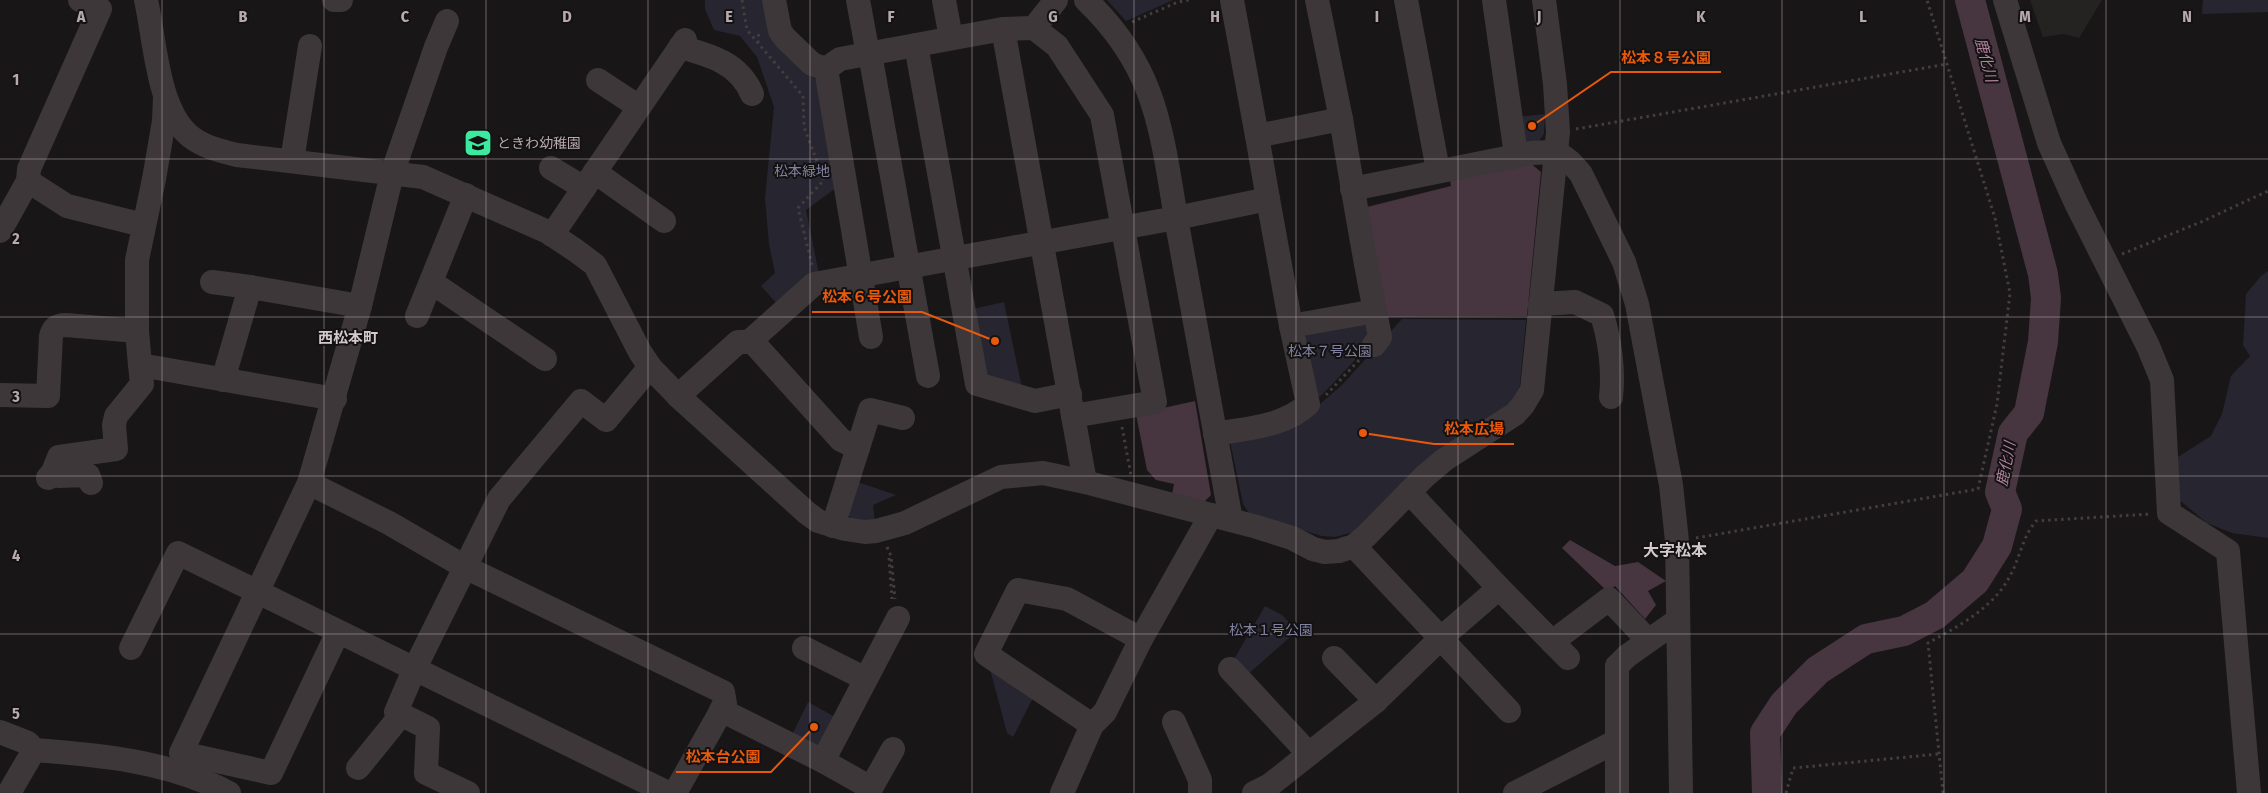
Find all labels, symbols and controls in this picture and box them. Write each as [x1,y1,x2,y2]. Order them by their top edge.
text: A [76,7,86,26]
text: B [239,7,248,26]
text: C [401,7,410,26]
text: D [562,7,572,26]
text: E [725,7,733,26]
text: F [887,7,895,26]
text: G [1048,7,1058,26]
text: H [1210,7,1220,26]
text: I [1375,7,1379,26]
text: J [1536,7,1541,26]
text: K [1696,7,1706,26]
text: L [1859,7,1867,26]
text: M [2019,7,2031,26]
text: N [2182,7,2192,26]
water label: 鹿化川 [1971,36,2001,86]
callout: 松本８号公園 [1611,42,1721,72]
text: 松本８号公園 [1621,49,1711,67]
text: 1 [13,70,19,89]
school or university icon: ときわ幼稚園 [463,128,493,158]
place label: ときわ幼稚園 [497,135,581,152]
park label: 松本緑地 [774,163,830,180]
text: 2 [11,229,20,248]
callout: 松本６号公園 [812,282,922,312]
text: 松本６号公園 [822,288,912,306]
district label: 西松本町 [318,329,378,347]
park label: 松本７号公園 [1288,343,1372,360]
text: 3 [11,387,20,406]
callout: 松本広場 [1434,414,1514,444]
text: 松本広場 [1444,420,1504,438]
water label: 鹿化川 [1993,438,2020,488]
district label: 大字松本 [1643,541,1707,560]
text: 4 [12,546,20,565]
park label: 松本１号公園 [1229,622,1313,639]
text: 5 [12,704,20,723]
callout: 松本台公園 [676,742,771,772]
text: 松本台公園 [685,748,761,766]

